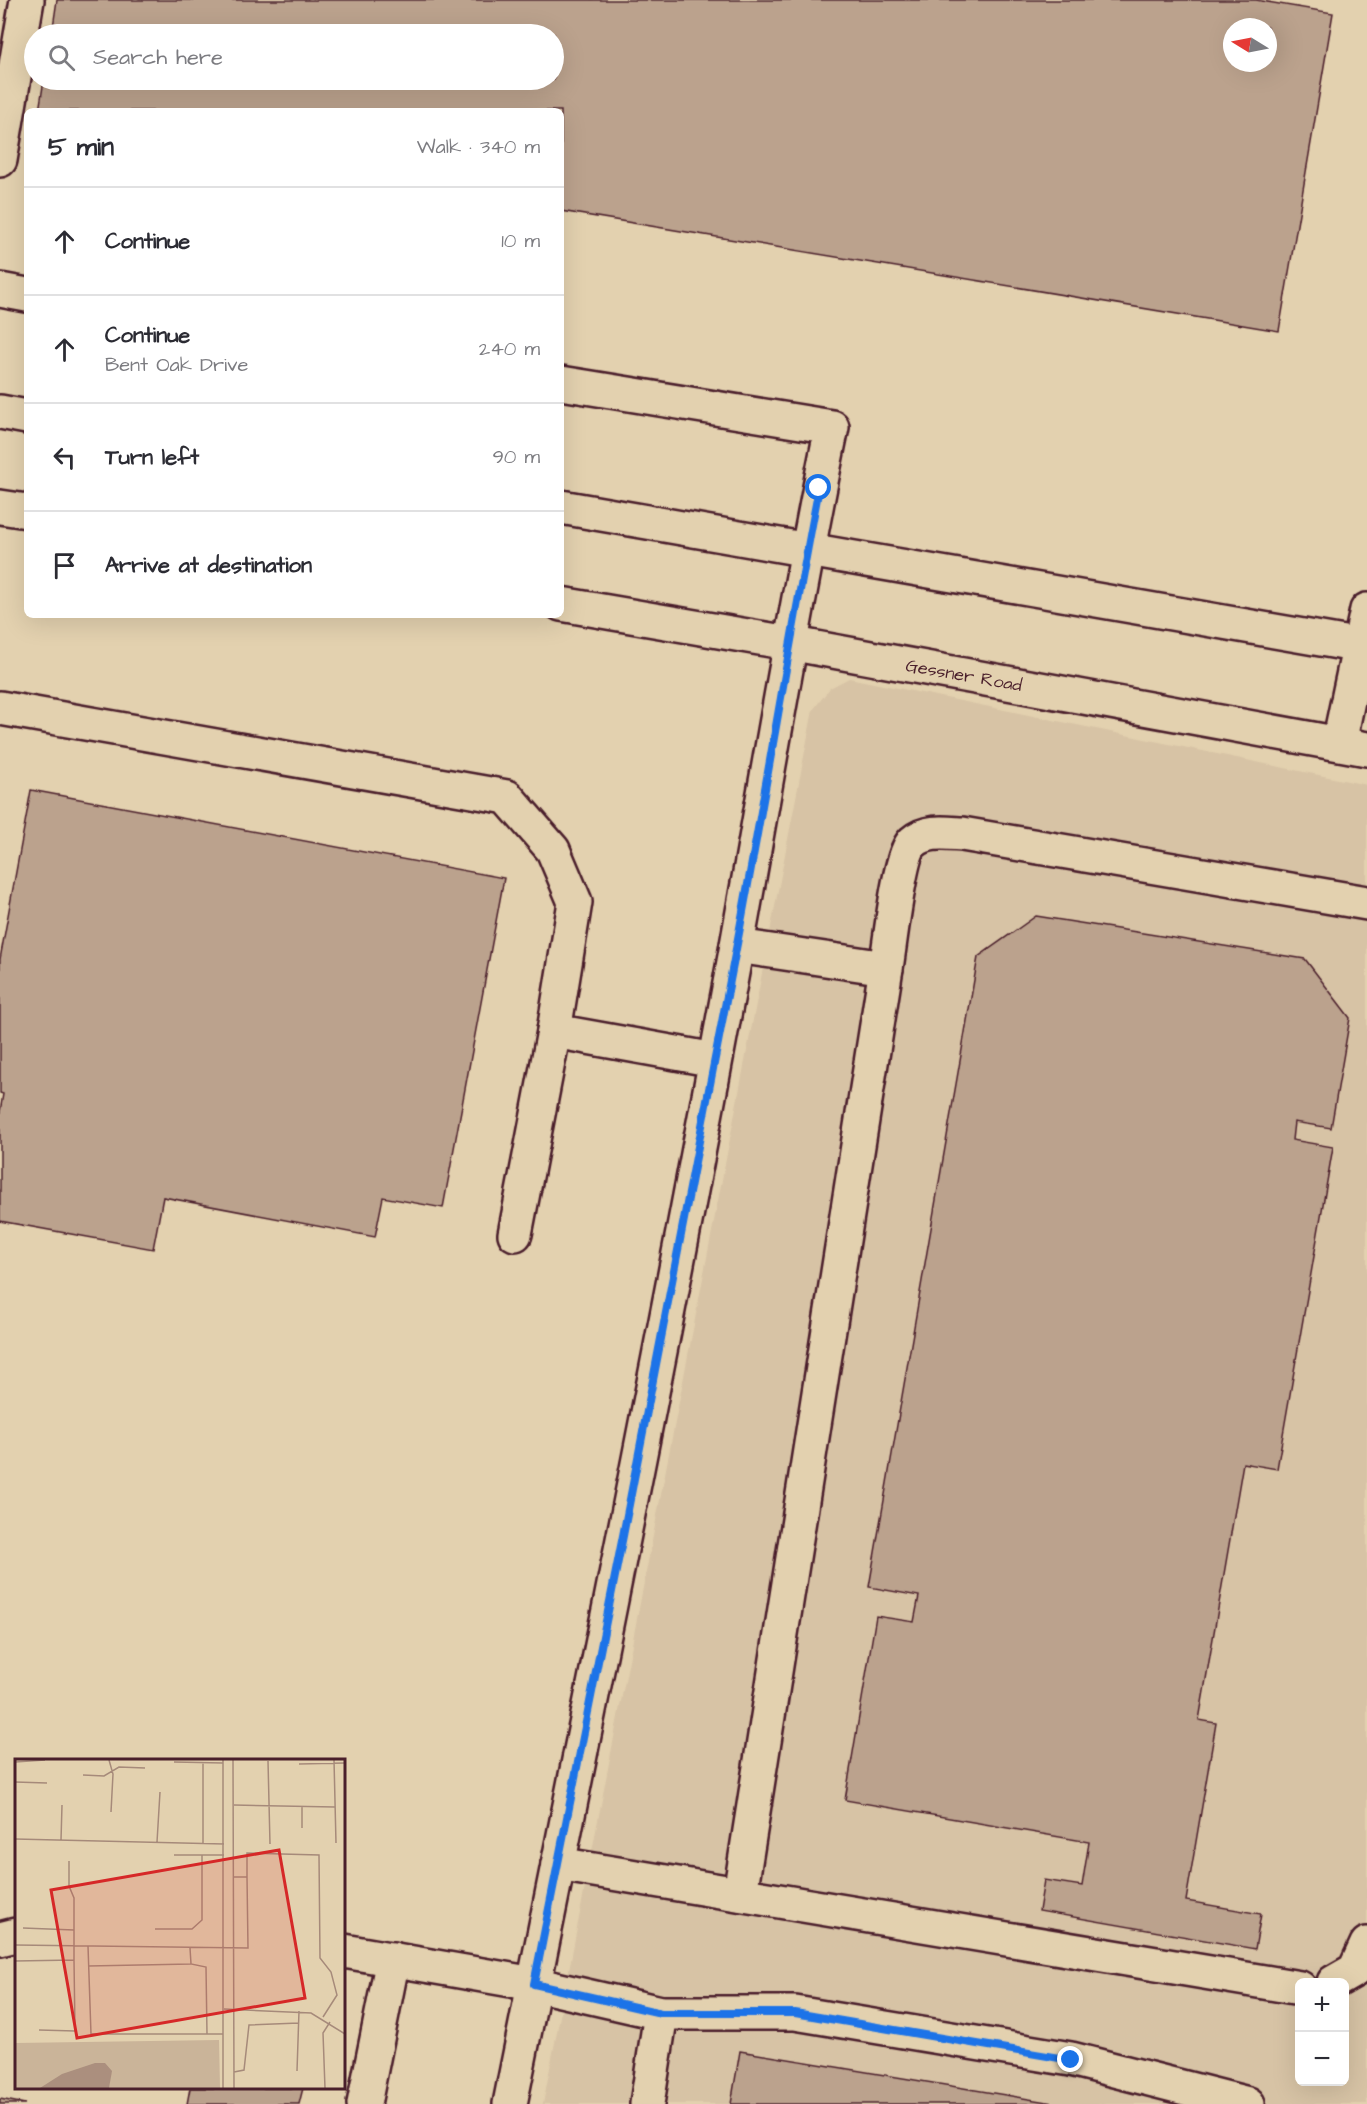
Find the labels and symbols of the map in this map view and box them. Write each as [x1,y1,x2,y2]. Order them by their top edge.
north arrow [1223,18,1277,72]
route start [805,474,831,500]
street label: Gessner Road [904,653,1024,698]
inset map [15,1759,345,2089]
route end [1057,2046,1083,2072]

